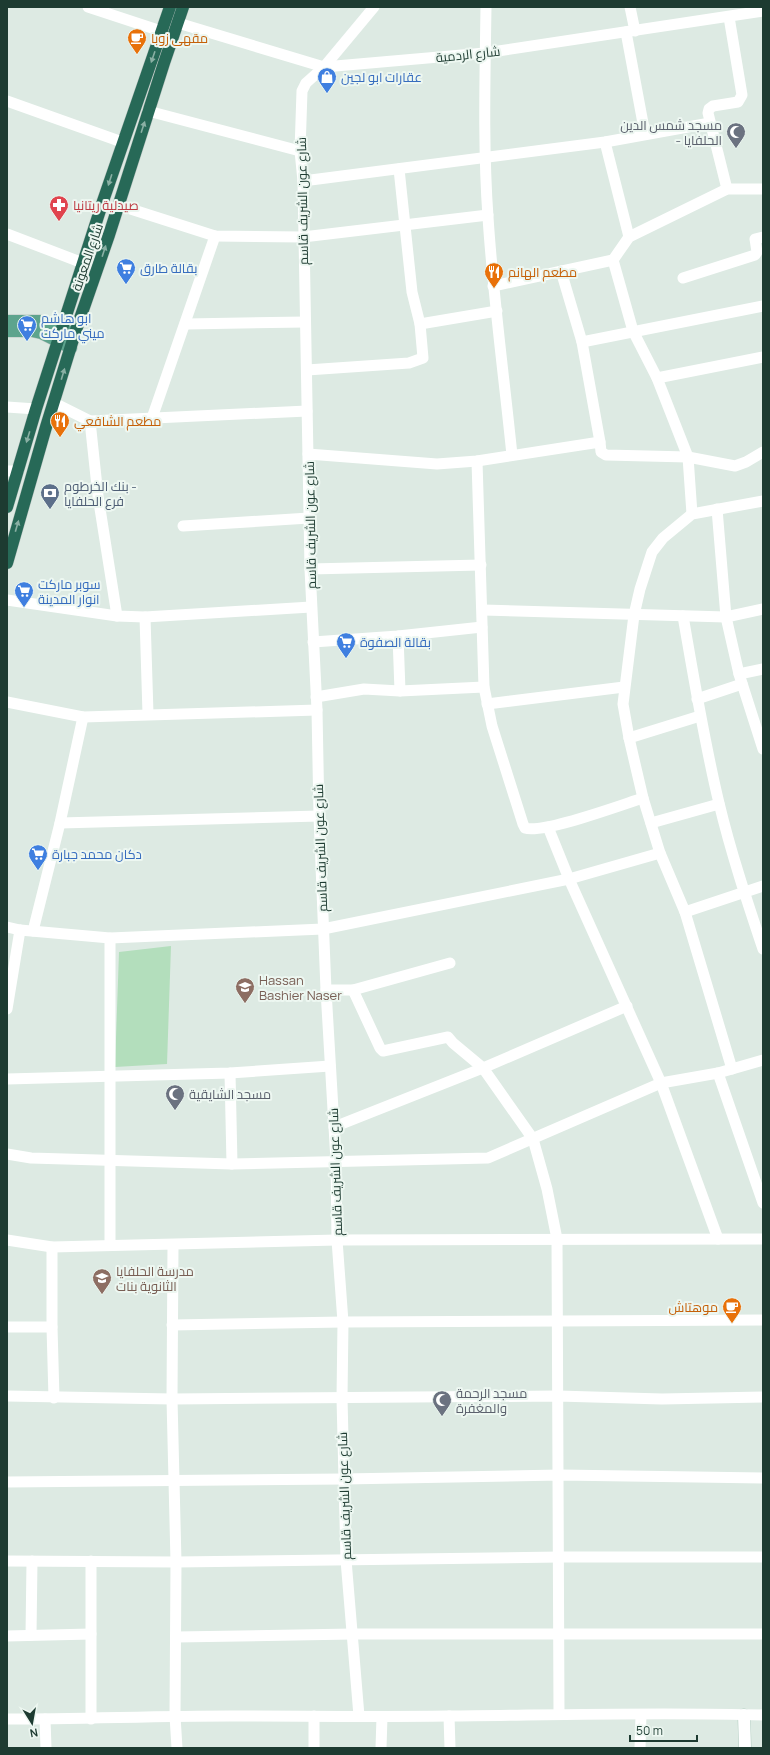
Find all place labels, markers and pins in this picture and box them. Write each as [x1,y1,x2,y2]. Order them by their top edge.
cafe icon: مقهى زوبا [126,27,148,55]
place label: مقهى زوبا [151,29,208,47]
shop icon: عقارات ابو لجين [316,66,338,94]
place label: عقارات ابو لجين [341,68,422,86]
place label: مسجد شمس الدين - الحلفايا [620,116,722,149]
mosque icon: مسجد شمس الدين - الحلفايا [725,121,747,149]
pharmacy icon: صيدلية ريتانيا [48,194,70,222]
place label: صيدلية ريتانيا [73,196,139,214]
supermarket icon: بقالة طارق [115,257,137,285]
place label: بقالة طارق [140,259,197,277]
restaurant icon: مطعم الهانم [483,261,505,289]
place label: مطعم الهانم [508,263,577,282]
place label: ابو هاشم ميني ماركت [41,309,105,344]
supermarket icon: ابو هاشم ميني ماركت [16,314,38,342]
restaurant icon: مطعم الشافعي [49,410,71,438]
place label: مطعم الشافعي [74,412,161,432]
place label: بنك الخرطوم - فرع الحلفايا [64,477,137,510]
bank icon: بنك الخرطوم - فرع الحلفايا [39,482,61,510]
place label: سوبر ماركت انوار المدينة [38,575,101,608]
supermarket icon: سوبر ماركت انوار المدينة [13,580,35,608]
supermarket icon: بقالة الصفوة [335,631,357,659]
place label: بقالة الصفوة [360,633,431,651]
supermarket icon: دكان محمد جبارة [27,843,49,871]
place label: دكان محمد جبارة [52,845,142,863]
place label: Hassan Bashier Naser [259,971,342,1004]
school or university icon: Hassan Bashier Naser [234,976,256,1004]
mosque icon: مسجد الشايقية [164,1083,186,1111]
place label: مسجد الشايقية [189,1085,271,1103]
place label: مدرسة الحلفايا الثانوية بنات [116,1262,194,1295]
school or university icon: مدرسة الحلفايا الثانوية بنات [91,1267,113,1295]
cafe icon: موهتاش [721,1296,743,1324]
place label: موهتاش [668,1298,718,1316]
place label: مسجد الرحمة والمغفرة [456,1384,527,1417]
mosque icon: مسجد الرحمة والمغفرة [431,1389,453,1417]

